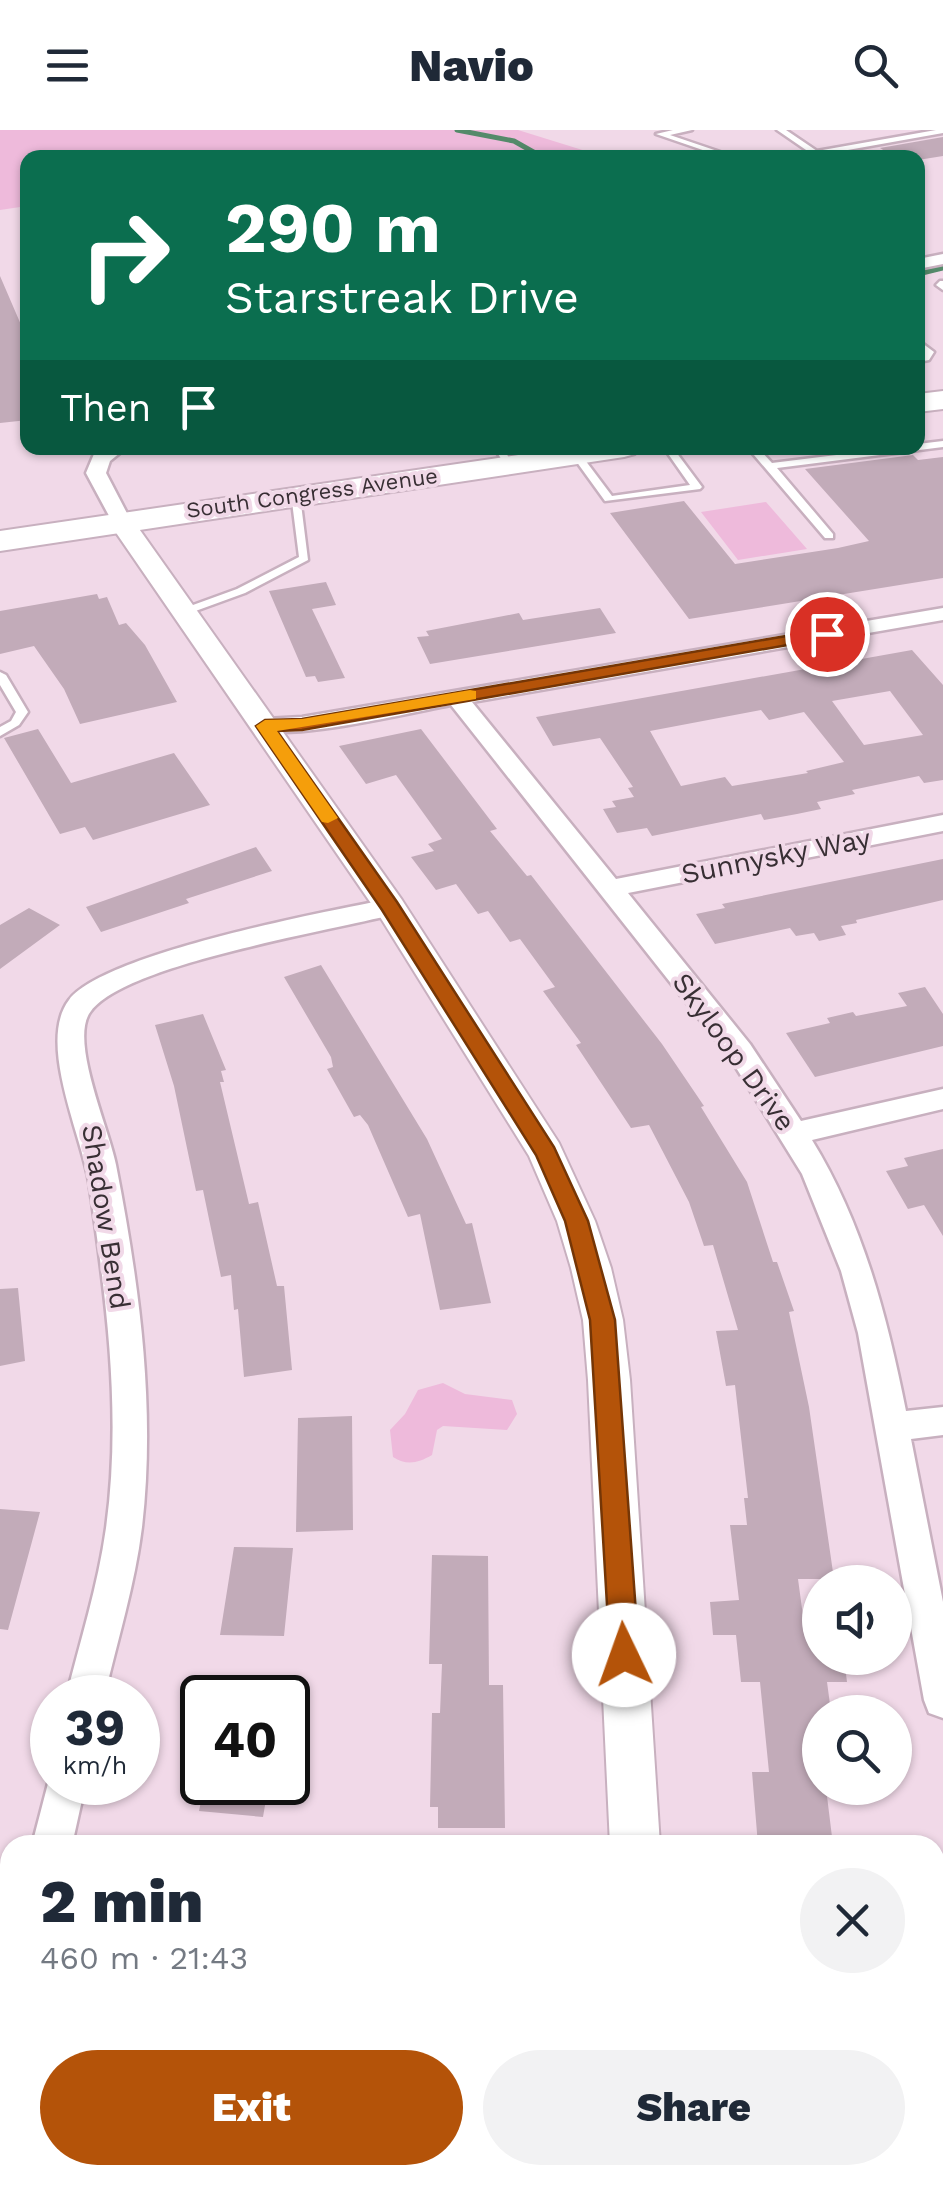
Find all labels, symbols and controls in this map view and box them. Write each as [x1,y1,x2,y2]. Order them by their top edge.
icon: menu [40,38,95,93]
icon: search [848,38,903,93]
text: Navio [409,39,534,92]
text: 290 m [225,187,441,269]
icon: right [60,190,190,320]
text: Starstreak Drive [225,271,579,324]
icon: arrive [171,380,226,435]
text: Then [60,386,151,430]
street label: South Congress Avenue [185,463,439,523]
pin [785,592,870,677]
icon: arrive [800,607,855,662]
street label: Sunnysky Way [679,821,874,891]
street label: Skyloop Drive [666,967,802,1137]
street label: Shadow Bend [75,1122,137,1312]
map controls [802,1565,912,1805]
button: sound [802,1565,912,1675]
position arrow [572,1603,676,1707]
speed limit sign: 40 [180,1675,310,1805]
button: search [802,1695,912,1805]
text: 39 [65,1698,125,1757]
text: km/h [63,1751,127,1780]
text: 2 min [40,1866,204,1937]
button: close [800,1868,905,1973]
text: 460 m · 21:43 [40,1939,248,1977]
button: Exit [40,2050,463,2165]
button: Share [483,2050,905,2165]

